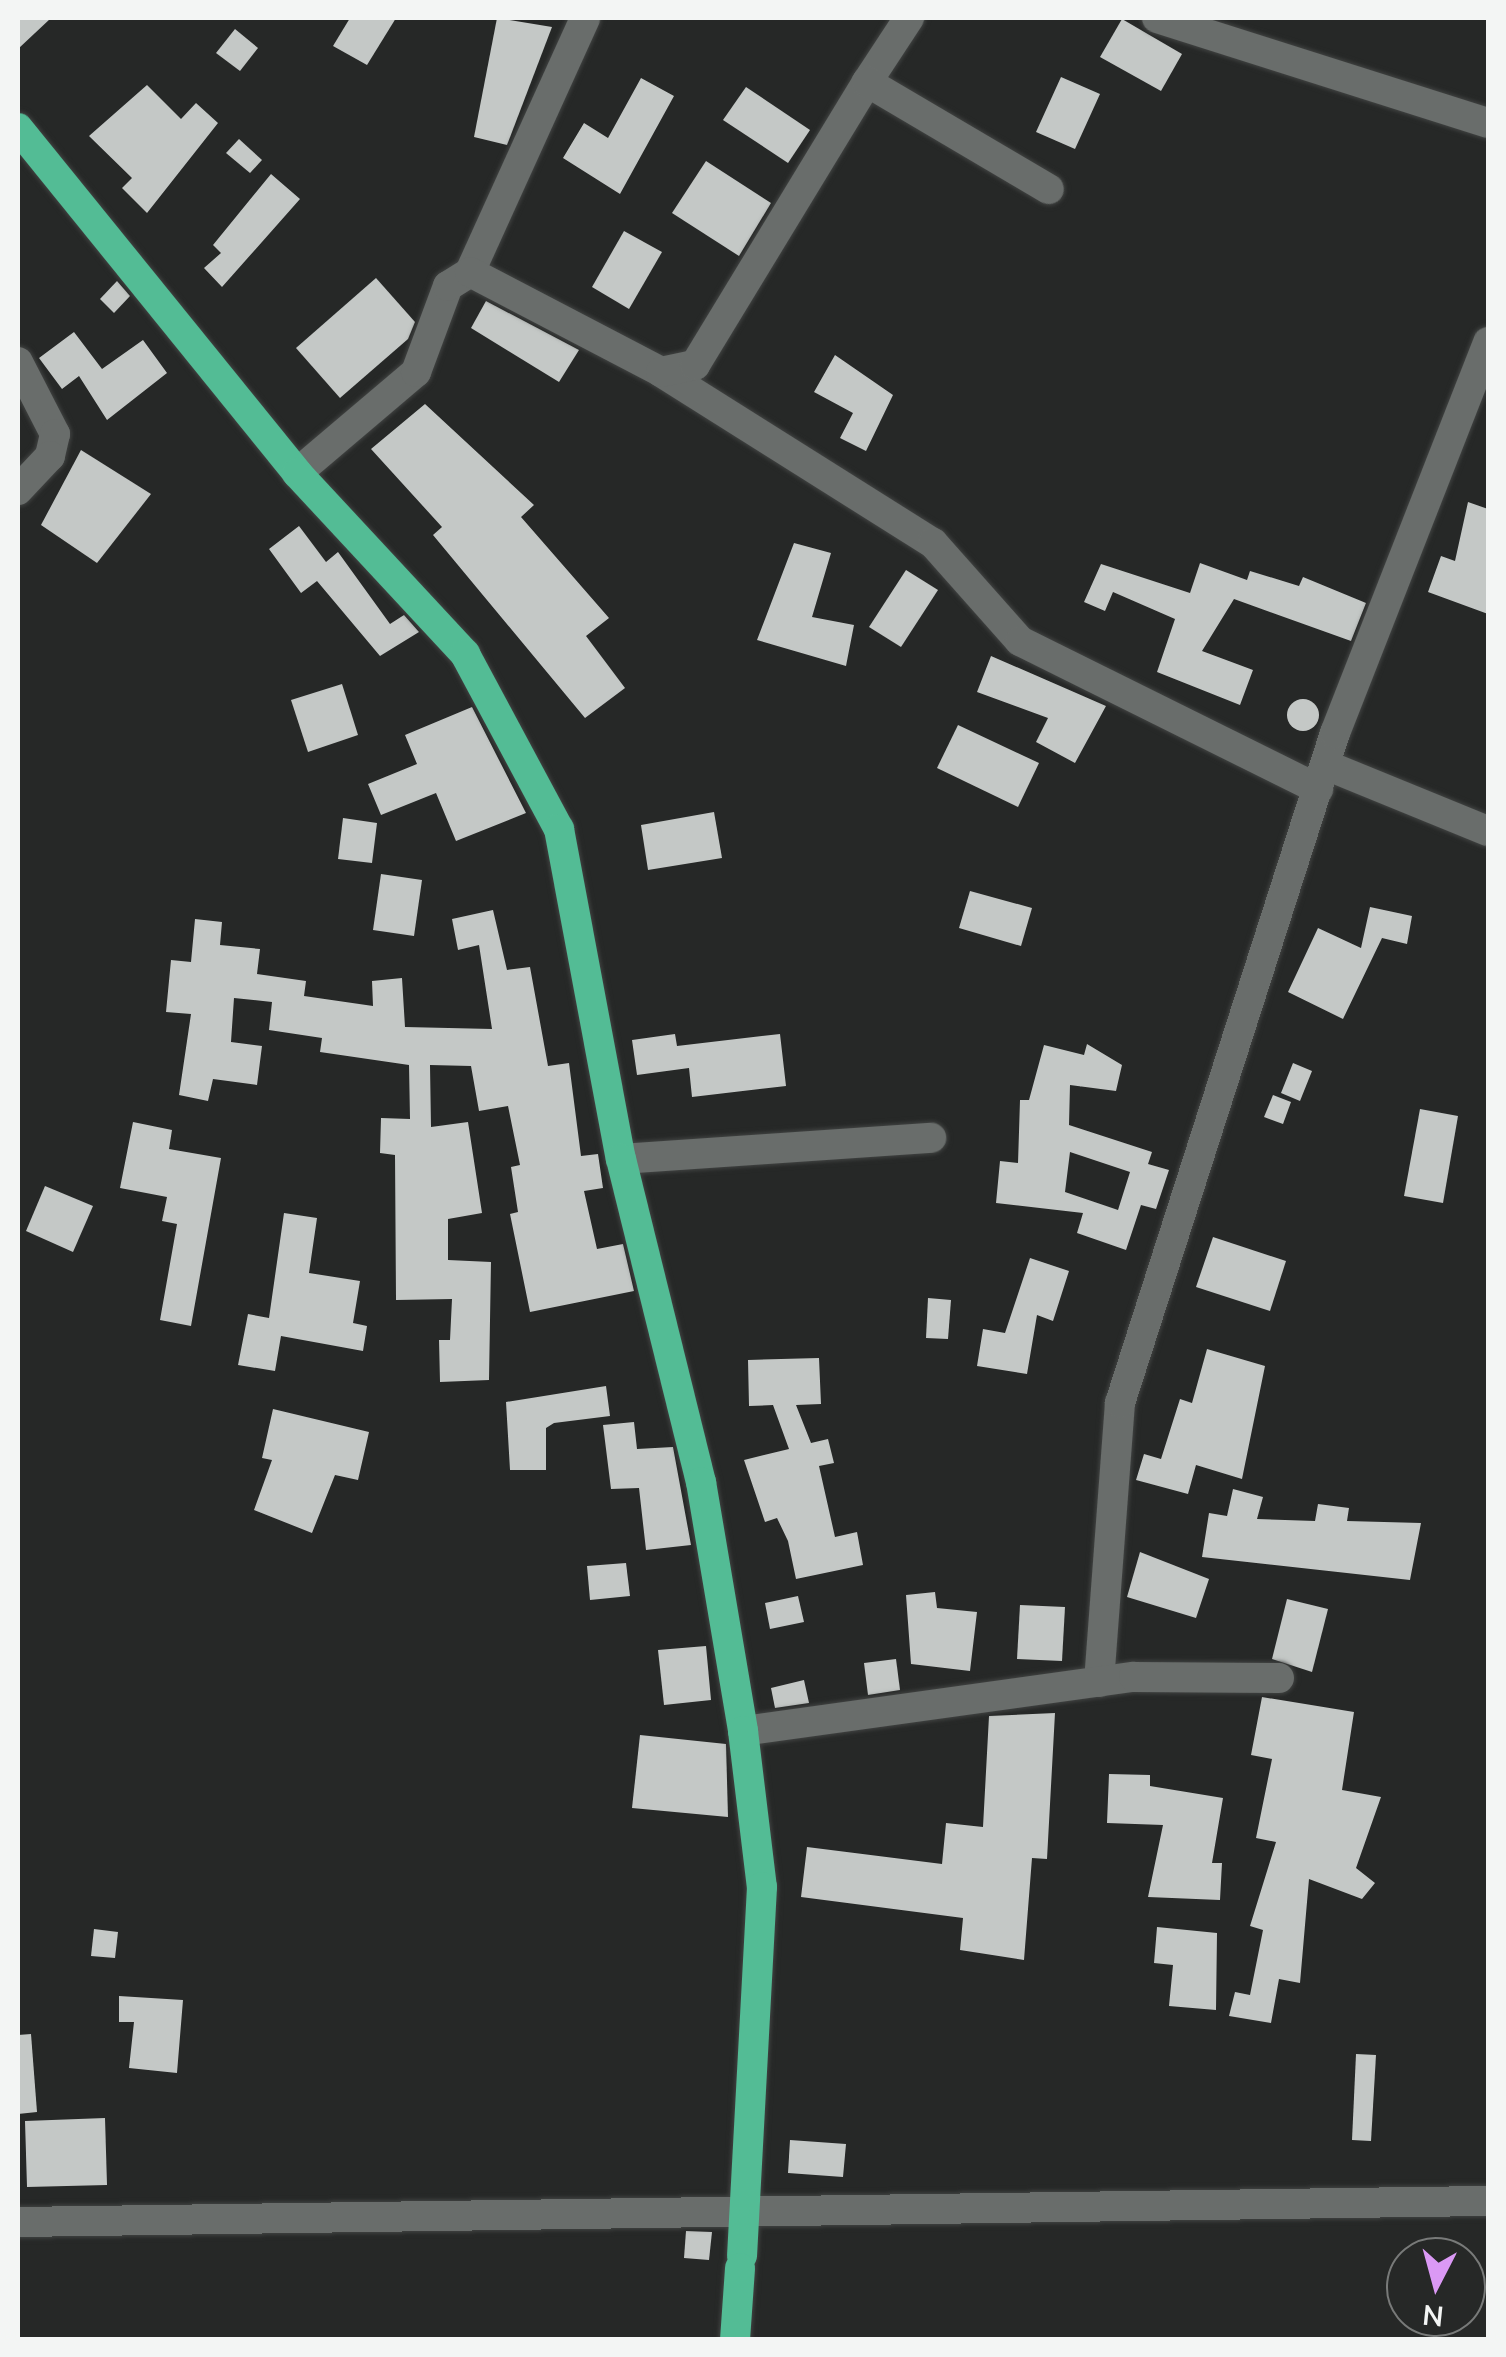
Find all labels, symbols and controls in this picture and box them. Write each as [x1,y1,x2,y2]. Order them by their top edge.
north arrow [1386,2237,1486,2337]
text: N [1421,2295,1445,2335]

